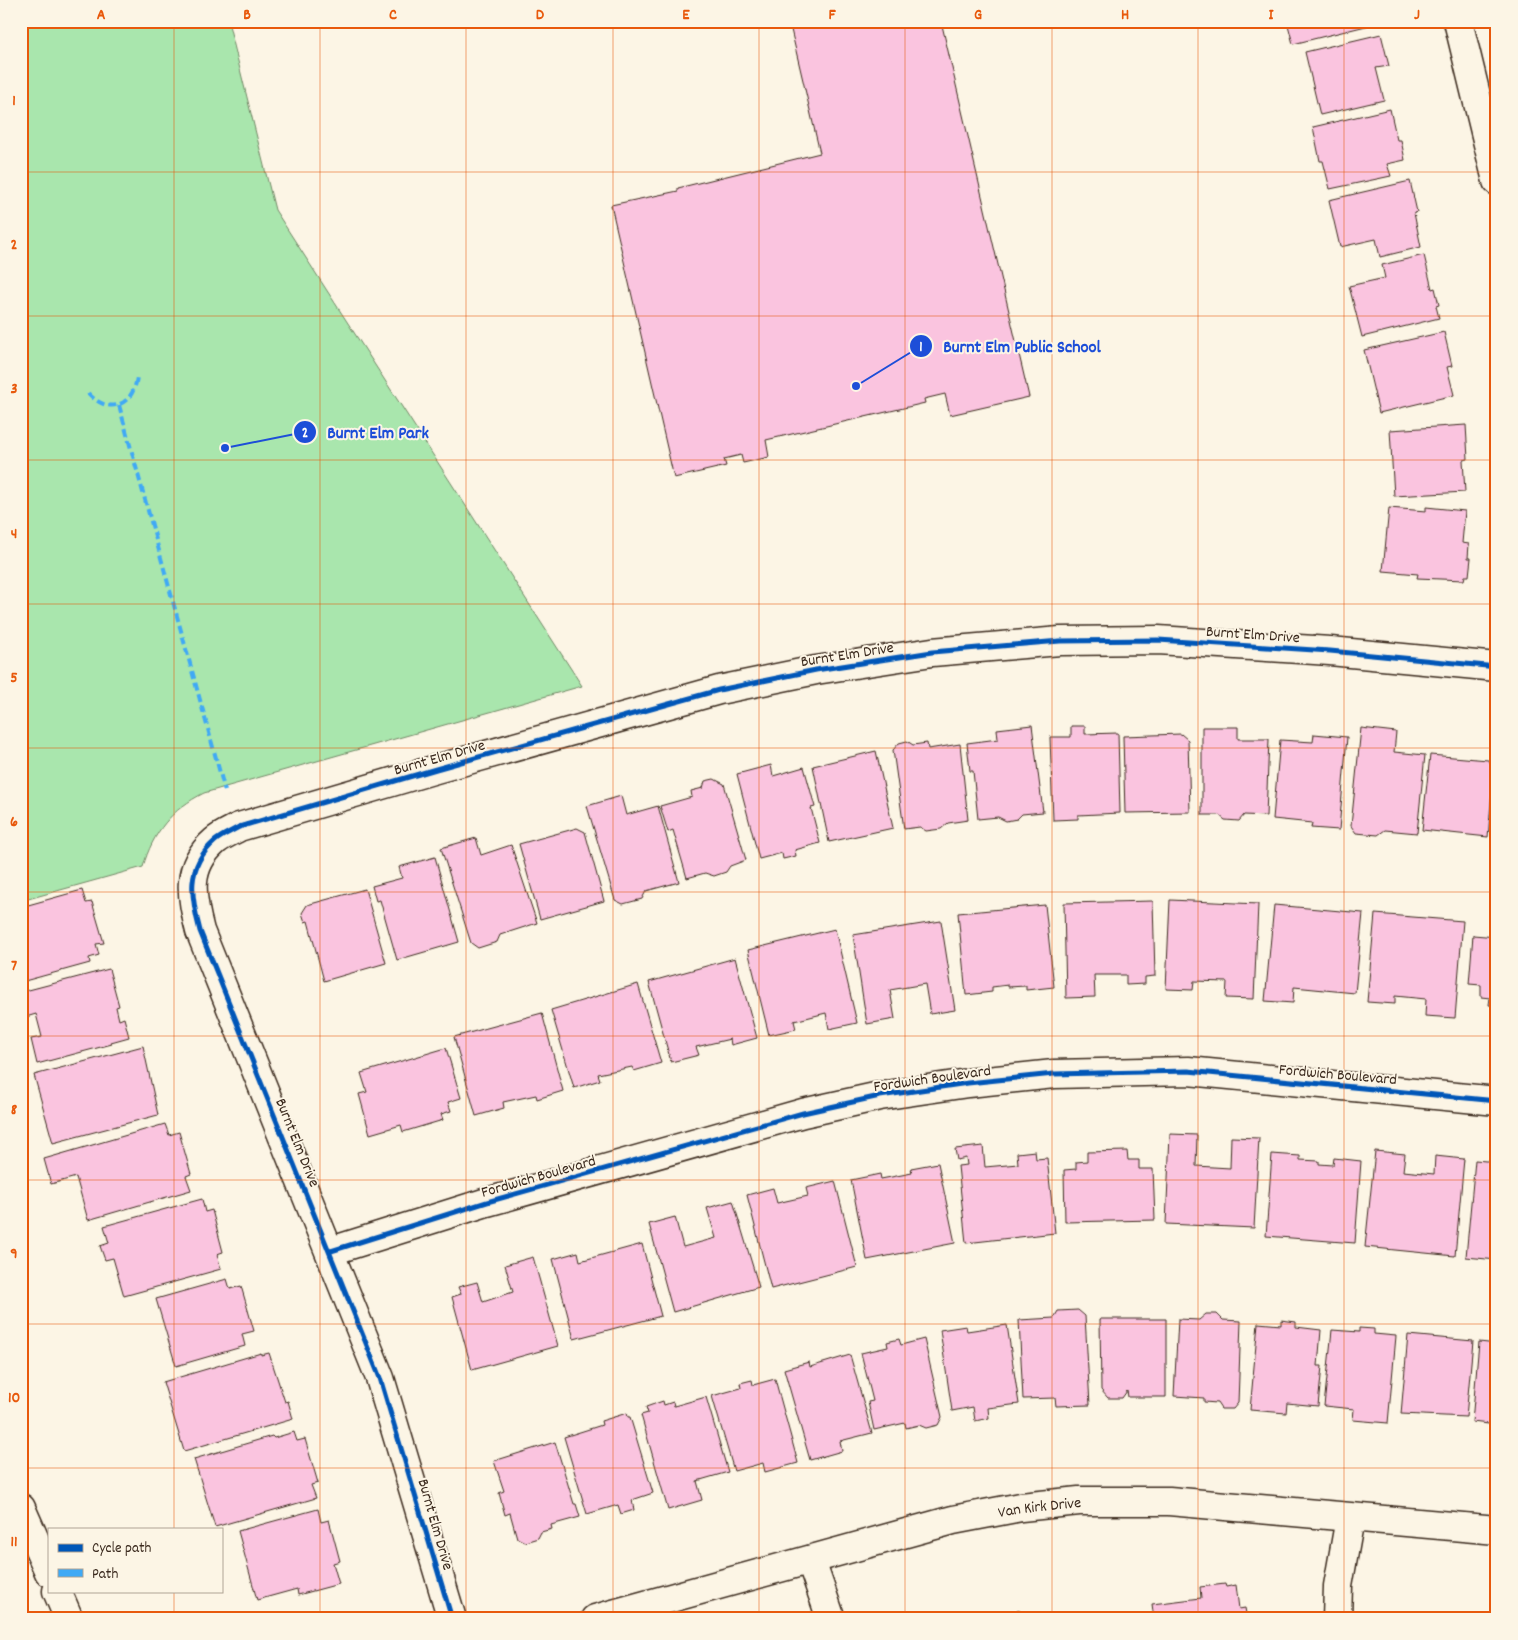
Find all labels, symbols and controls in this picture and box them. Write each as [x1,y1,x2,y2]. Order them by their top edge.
text: A [97,4,106,27]
text: B [243,4,251,27]
text: C [389,4,397,27]
text: D [536,4,545,27]
text: E [682,4,690,27]
text: F [828,4,836,27]
text: G [974,4,982,27]
text: H [1121,4,1129,27]
text: I [1269,4,1275,27]
text: J [1414,4,1420,27]
text: 1 [12,90,16,113]
text: 2 [11,234,18,257]
callout: Burnt Elm Public School [909,329,1111,362]
text: Burnt Elm Public School [943,336,1101,361]
text: 1 [919,337,923,359]
text: 3 [10,378,18,401]
callout: Burnt Elm Park [292,415,439,448]
text: Burnt Elm Park [327,422,429,447]
text: 2 [302,423,308,445]
text: 4 [11,523,17,546]
street label: Burnt Elm Drive [1205,621,1300,650]
street label: Burnt Elm Drive [799,637,896,674]
text: 5 [10,667,18,690]
street label: Burnt Elm Drive [391,734,488,782]
text: 6 [10,811,18,834]
text: 7 [11,955,17,978]
street label: Fordwich Boulevard [1278,1059,1398,1092]
street label: Fordwich Boulevard [872,1060,993,1099]
street label: Burnt Elm Drive [268,1095,325,1191]
text: 8 [11,1099,18,1122]
street label: Fordwich Boulevard [479,1150,599,1205]
text: 9 [10,1243,18,1266]
text: 10 [8,1387,20,1410]
street label: Burnt Elm Drive [411,1476,459,1573]
street label: Van Kirk Drive [996,1492,1082,1525]
legend [48,1528,222,1592]
text: 11 [10,1531,18,1554]
text: Cycle path [92,1538,152,1560]
text: Path [92,1564,118,1586]

